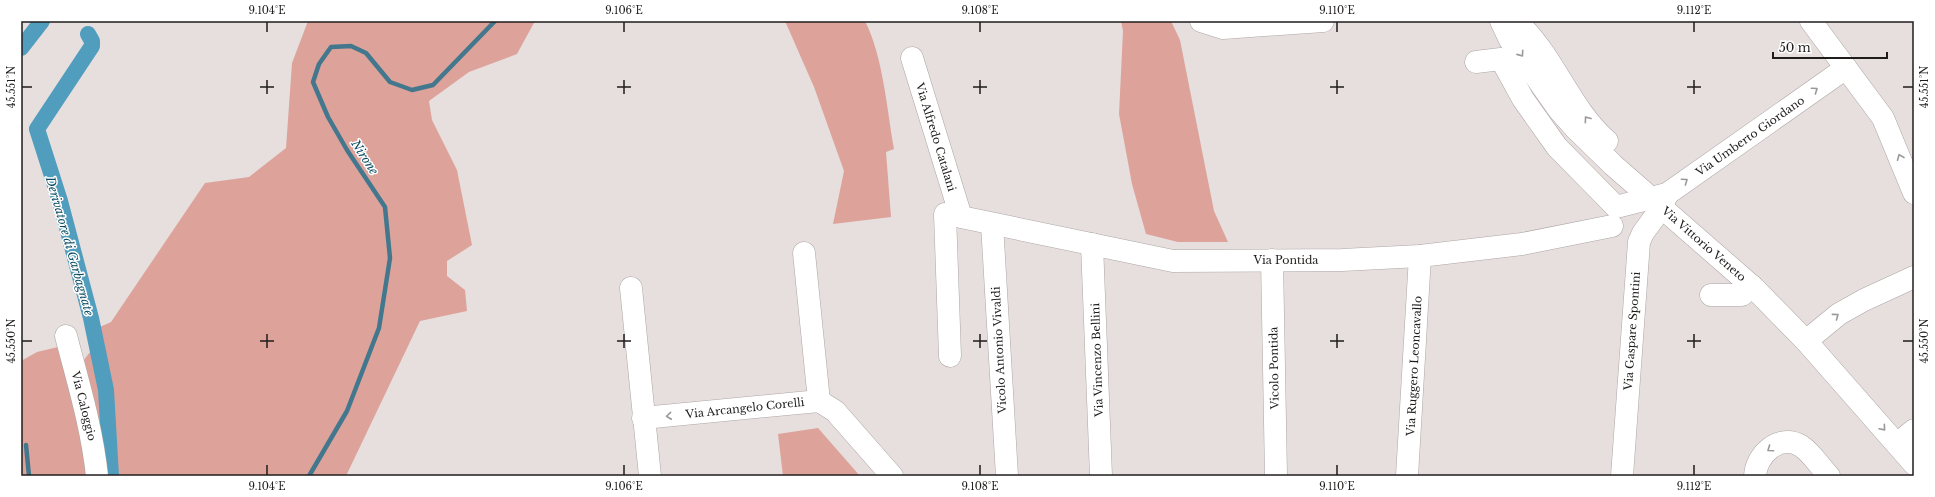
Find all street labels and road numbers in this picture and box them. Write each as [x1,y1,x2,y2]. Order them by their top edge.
street label: Via Alfredo Catalani [913,80,959,193]
street label: Via Umberto Giordano [1692,93,1807,179]
street label: Via Vittorio Veneto [1658,203,1749,284]
street label: Via Pontida [1253,253,1319,267]
street label: Via Gaspare Spontini [1621,271,1643,392]
street label: Vicolo Antonio Vivaldi [989,286,1009,415]
street label: Via Ruggero Leoncavallo [1403,296,1425,437]
street label: Via Vincenzo Bellini [1088,303,1106,418]
street label: Vicolo Pontida [1266,326,1282,410]
street label: Via Caloggio [68,369,99,442]
street label: Via Arcangelo Corelli [684,395,805,421]

